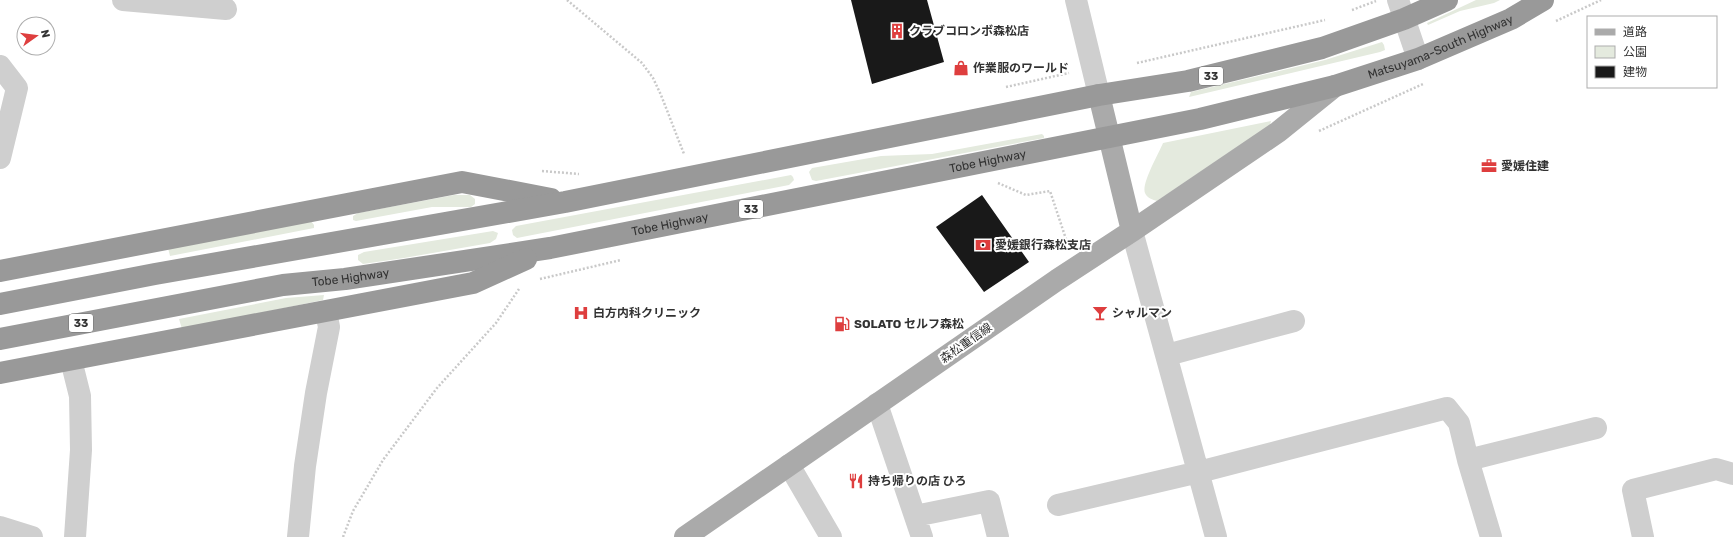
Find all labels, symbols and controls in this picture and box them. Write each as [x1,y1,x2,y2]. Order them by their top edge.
street label: Matsuyama-South Highway [1366,12,1516,82]
north arrow [16,16,56,56]
legend [1587,16,1717,88]
building icon: クラブコロンボ森松店 [888,22,906,40]
place label: クラブコロンボ森松店 [909,24,1029,38]
text: 道路 [1623,25,1647,39]
text: N [38,28,53,39]
text: 公園 [1623,45,1647,59]
shop icon: 作業服のワールド [952,59,970,77]
place label: 作業服のワールド [973,61,1069,75]
text: 建物 [1623,65,1647,79]
road number: 33 [1199,67,1223,85]
street label: Tobe Highway [948,147,1028,176]
office icon: 愛媛住建 [1480,157,1498,175]
place label: 愛媛住建 [1501,159,1549,173]
road number: 33 [739,200,763,218]
street label: Tobe Highway [630,210,710,239]
bank icon: 愛媛銀行森松支店 [974,236,992,254]
place label: 愛媛銀行森松支店 [995,238,1091,252]
street label: Tobe Highway [311,265,391,289]
hospital icon: 白方内科クリニック [572,304,590,322]
bar icon: シャルマン [1091,304,1109,322]
place label: 白方内科クリニック [593,306,701,320]
place label: シャルマン [1112,306,1172,320]
road number: 33 [69,314,93,332]
fuel station icon: SOLATO セルフ森松 [833,315,851,333]
place label: SOLATO セルフ森松 [854,317,964,331]
street label: 森松重信線 [937,320,995,366]
restaurant icon: 持ち帰りの店 ひろ [847,472,865,490]
place label: 持ち帰りの店 ひろ [868,474,967,488]

